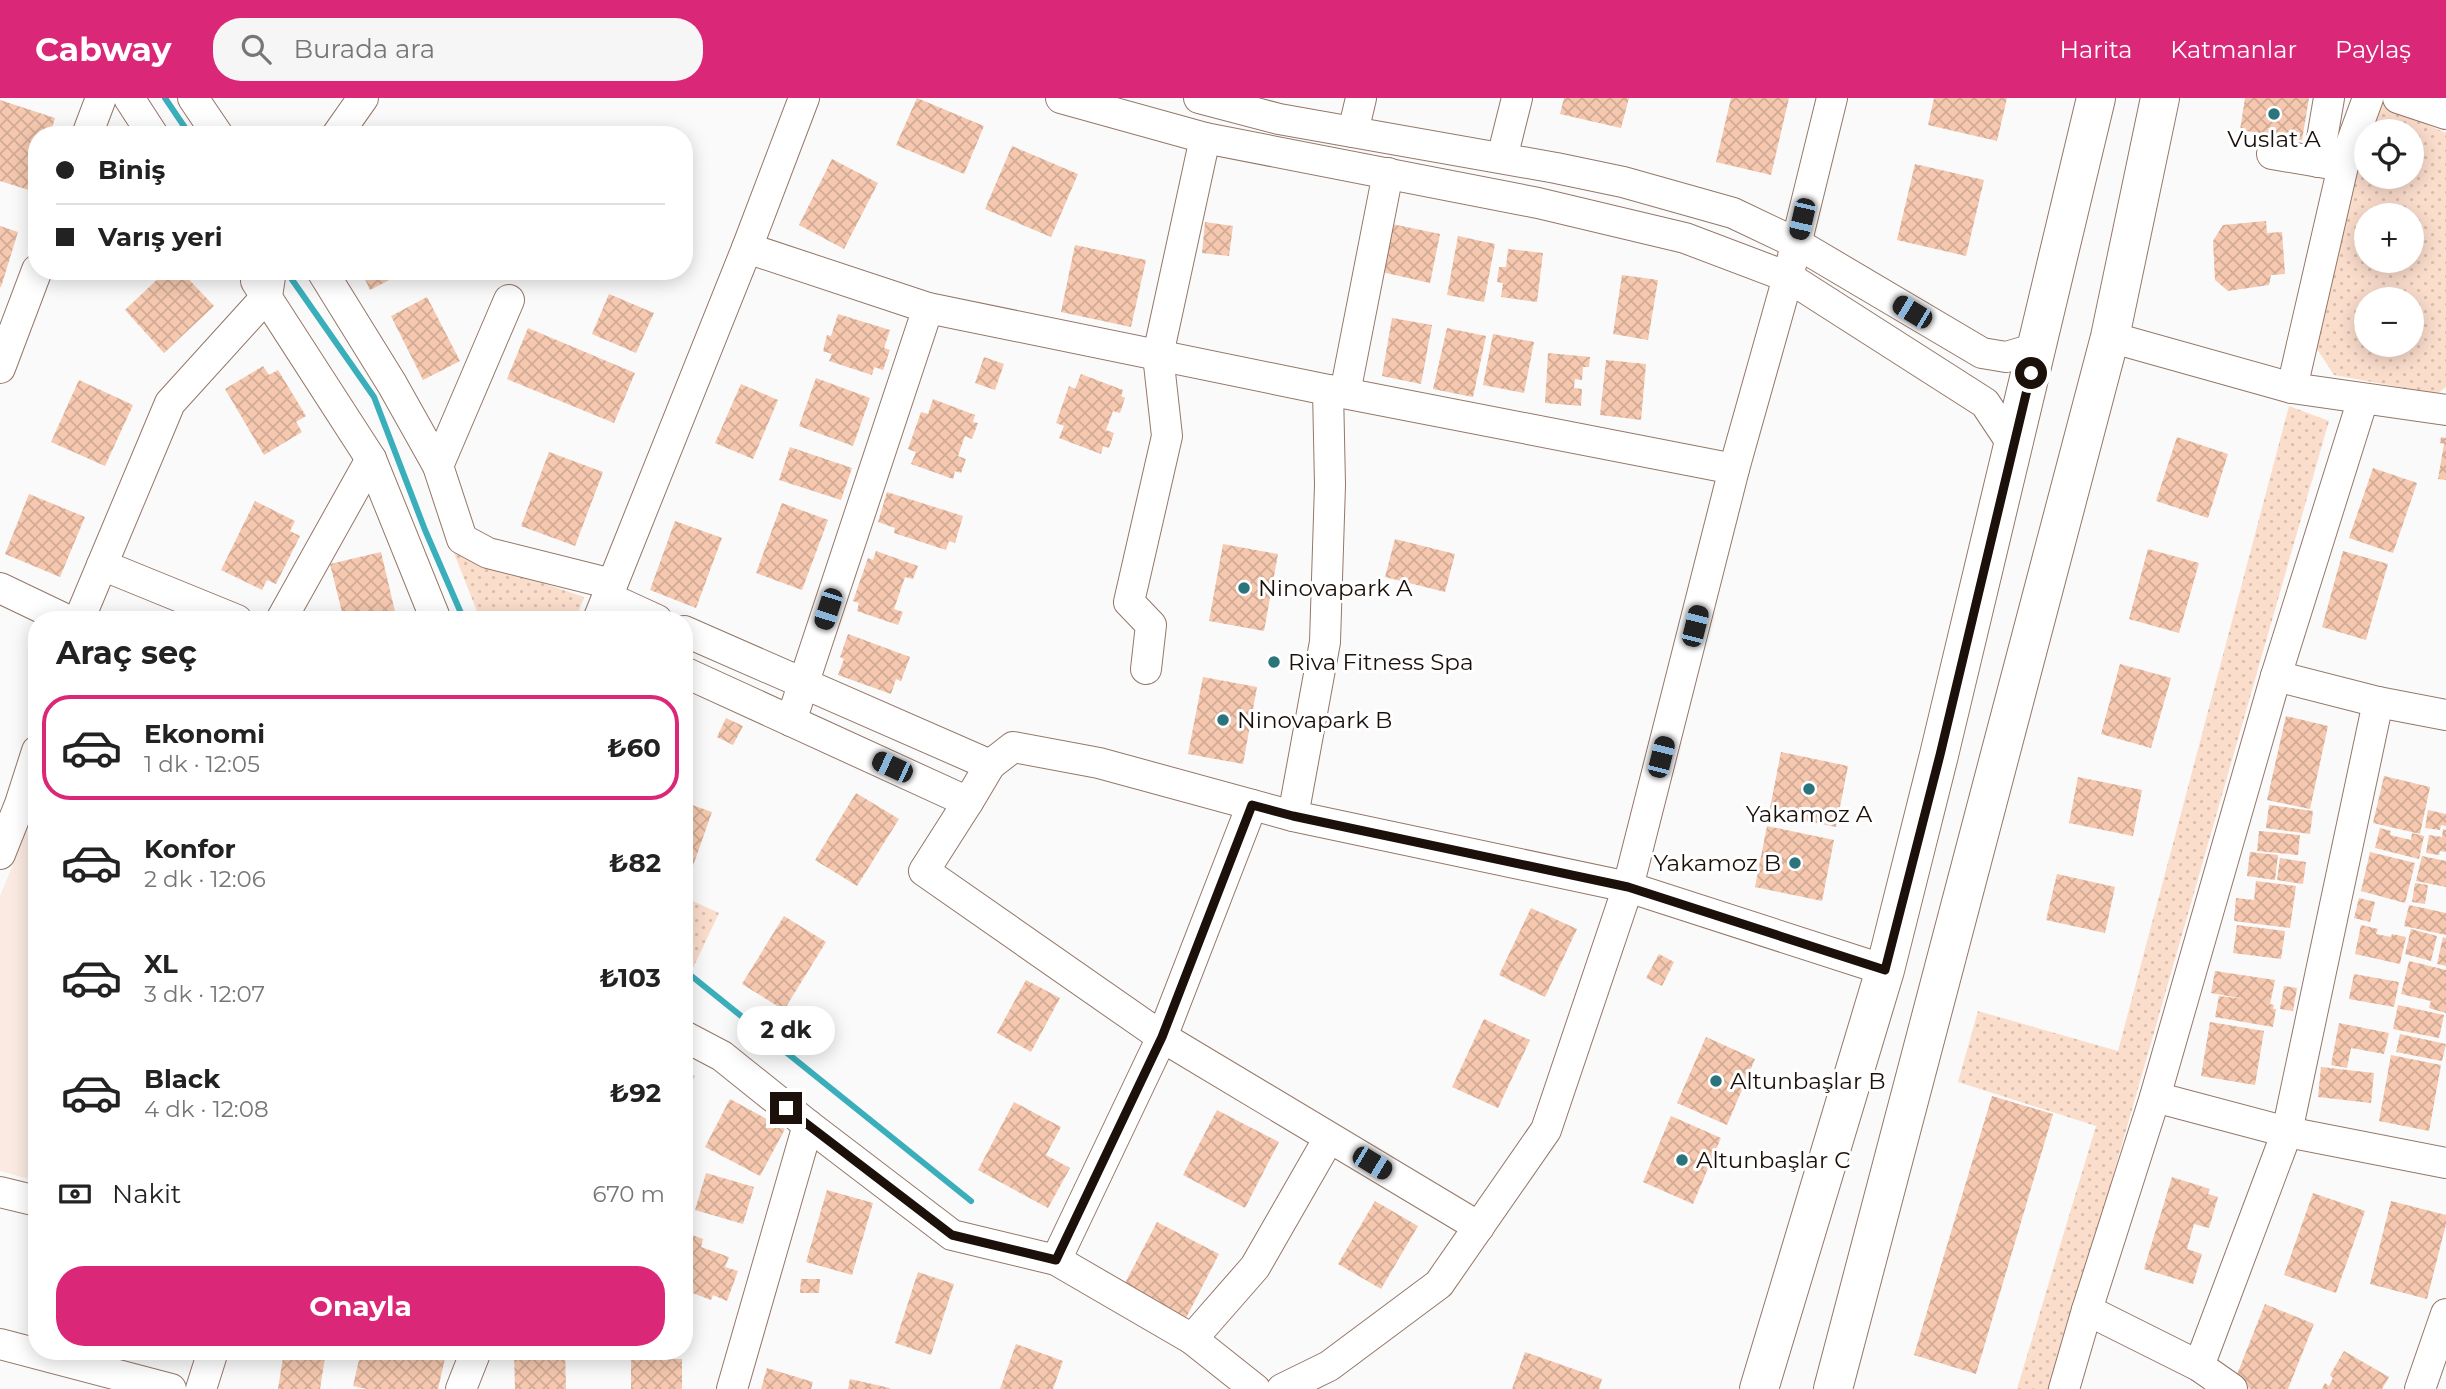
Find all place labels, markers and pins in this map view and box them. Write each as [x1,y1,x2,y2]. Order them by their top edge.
marker: Vuslat A [2266,106,2282,122]
place label: Vuslat A [2227,125,2321,153]
place label: Ninovapark A [1258,574,1413,602]
marker: Ninovapark A [1236,580,1252,596]
place label: Riva Fitness Spa [1288,648,1473,676]
marker: Riva Fitness Spa [1266,654,1282,670]
place label: Ninovapark B [1237,706,1392,734]
marker: Ninovapark B [1215,712,1231,728]
marker: Yakamoz A [1801,781,1817,797]
place label: Yakamoz A [1746,800,1873,828]
place label: Yakamoz B [1653,849,1781,877]
marker: Yakamoz B [1787,855,1803,871]
place label: Altunbaşlar B [1730,1067,1885,1095]
marker: Altunbaşlar B [1708,1073,1724,1089]
place label: Altunbaşlar C [1696,1146,1850,1174]
marker: Altunbaşlar C [1674,1152,1690,1168]

